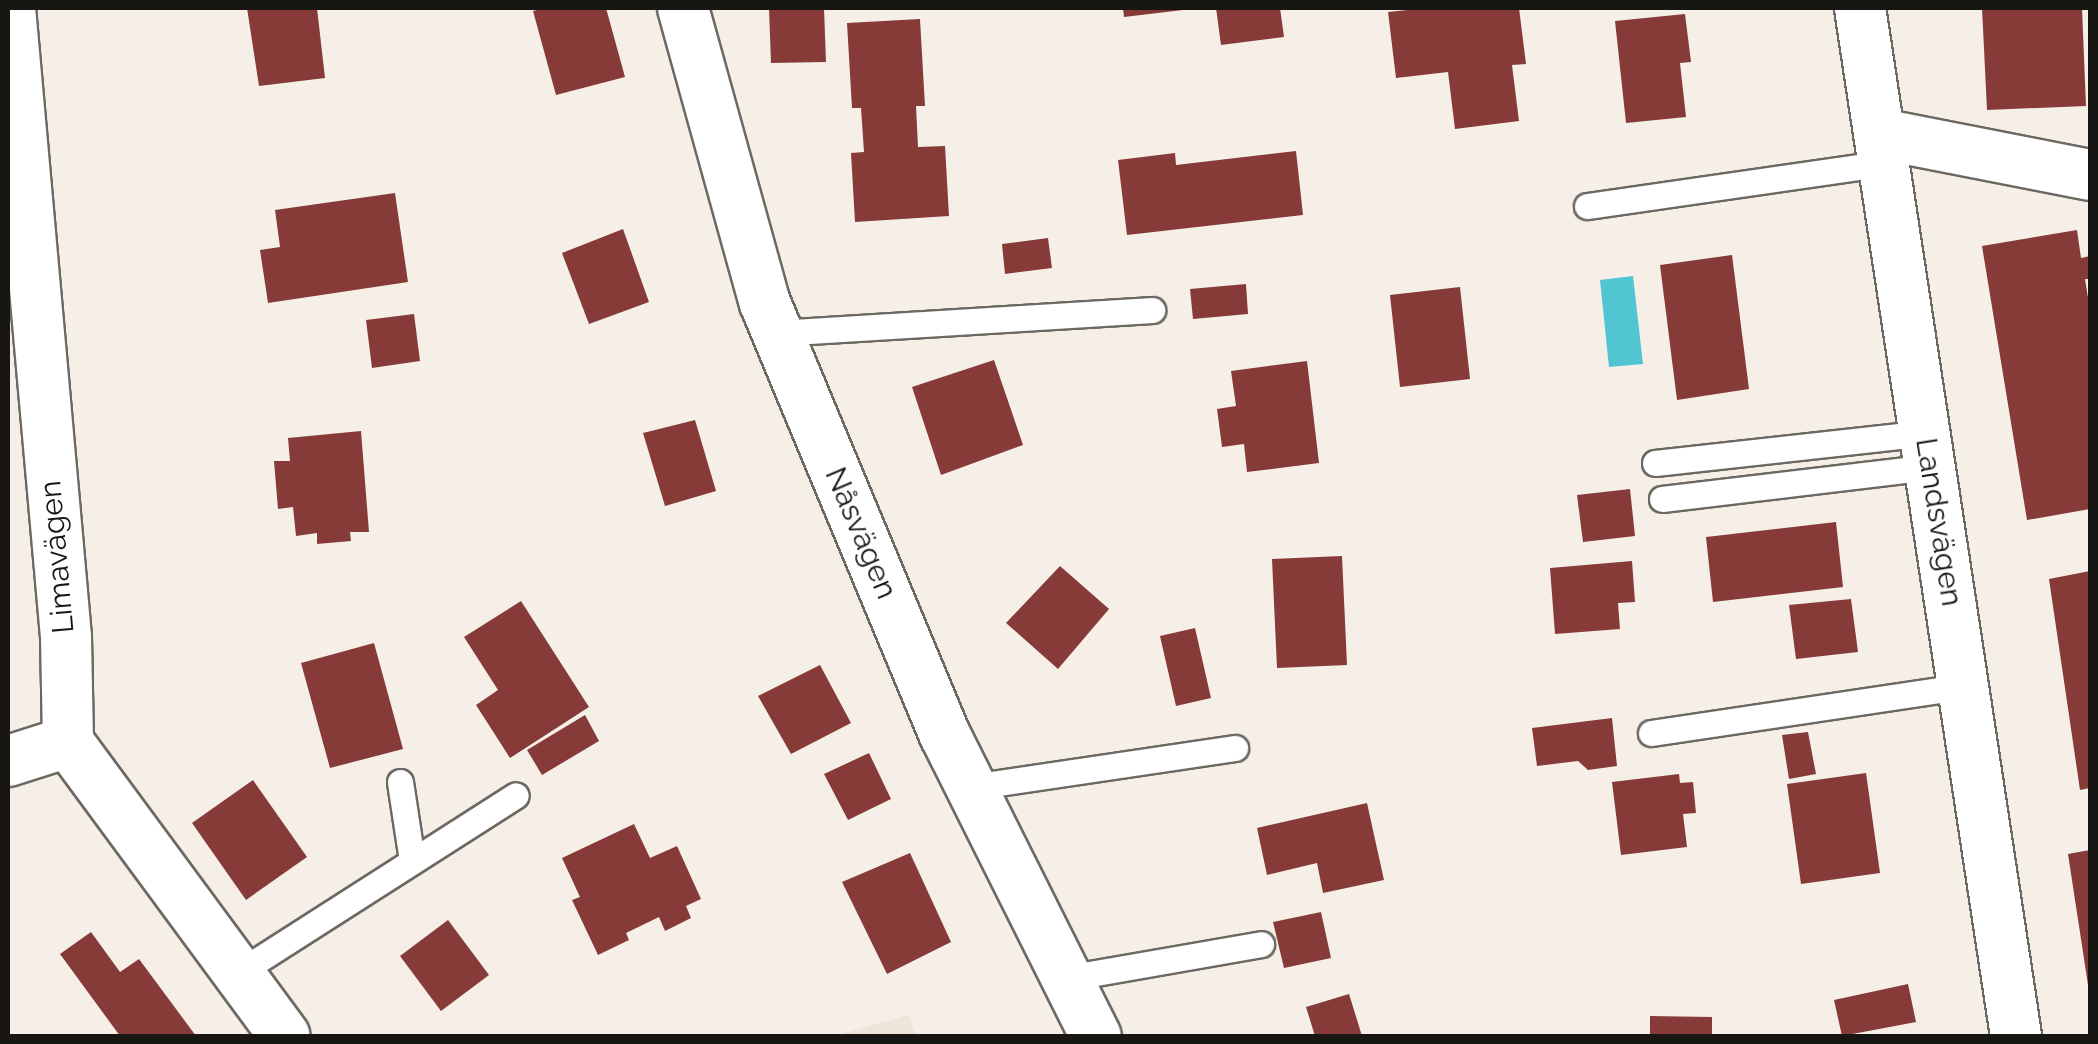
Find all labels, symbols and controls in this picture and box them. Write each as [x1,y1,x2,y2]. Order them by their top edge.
street label: Landsvägen [1908,435,1970,609]
street label: Nåsvägen [817,462,905,604]
street label: Limavägen [32,479,82,635]

